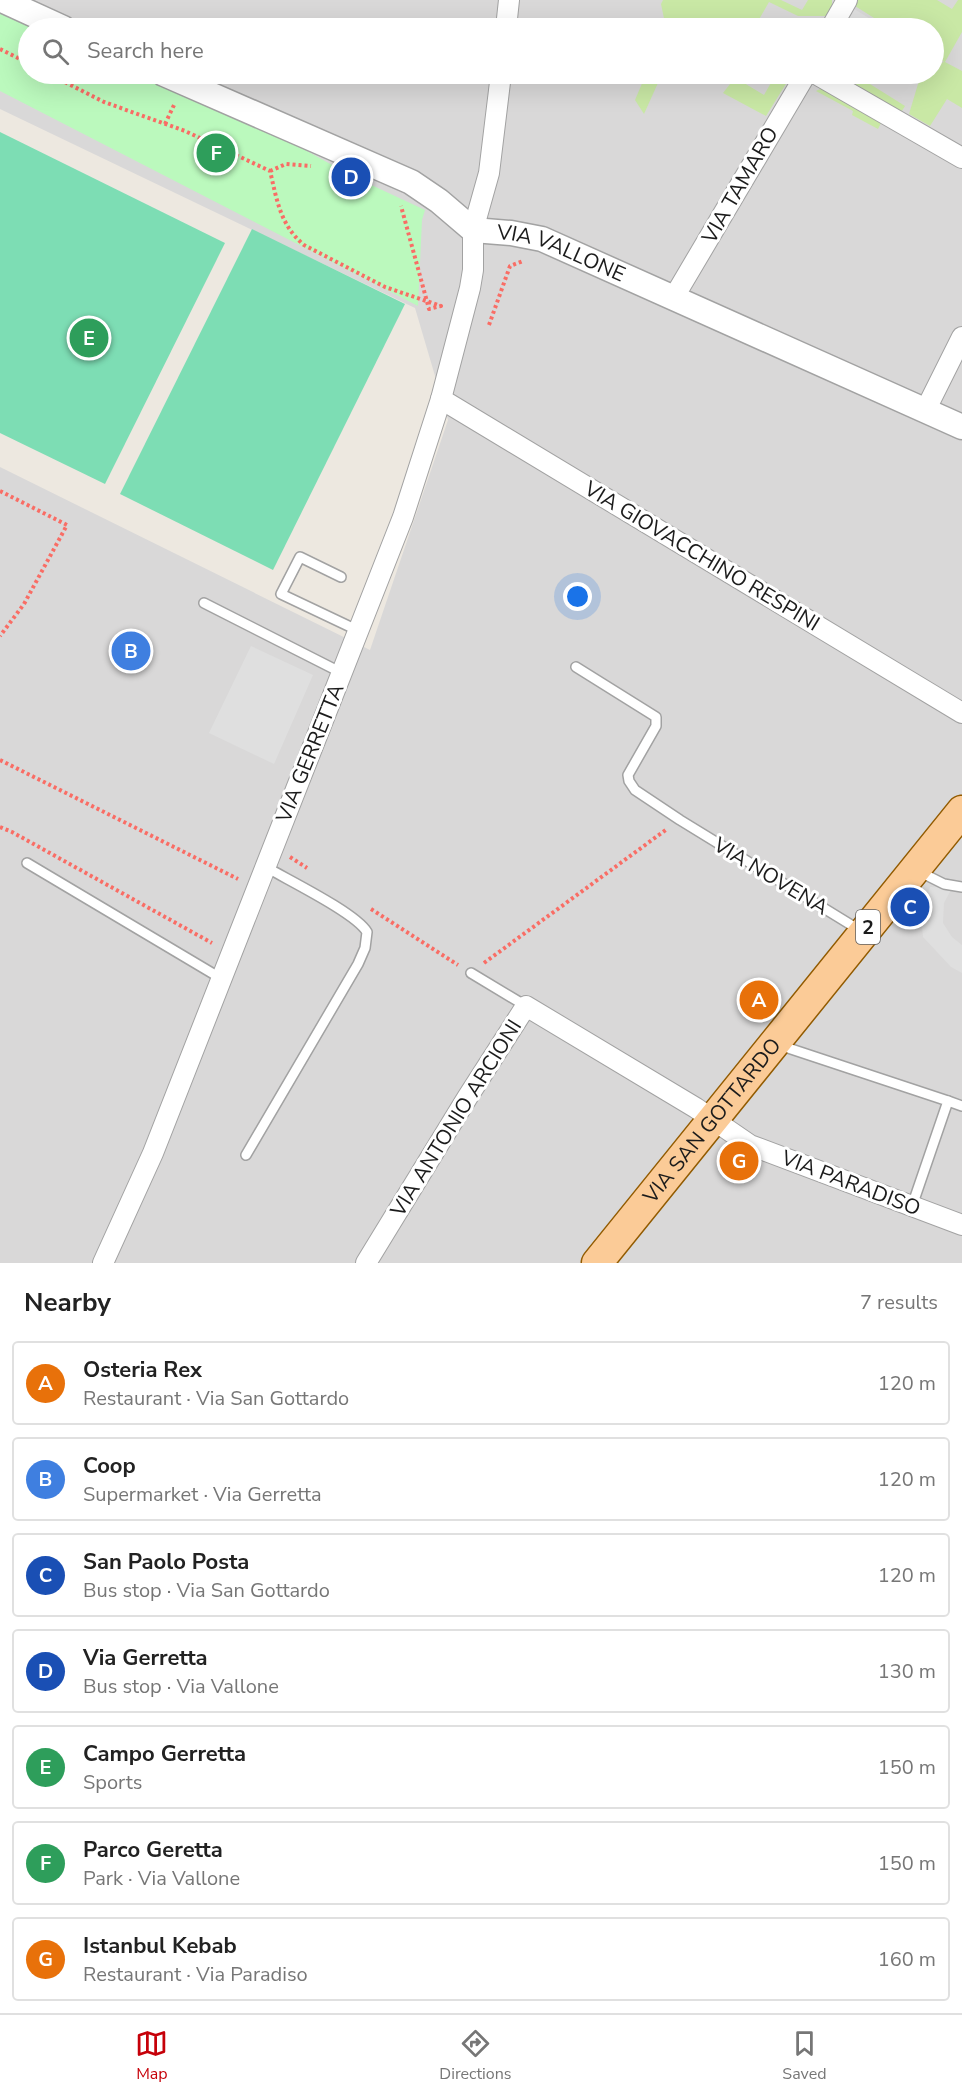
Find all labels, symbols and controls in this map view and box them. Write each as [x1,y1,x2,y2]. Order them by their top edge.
search box [18,18,944,84]
icon: search [39,35,72,68]
text: Search here [87,36,204,66]
street label: VIA TAMARO [695,122,785,249]
pin: F [196,130,236,176]
pin: D [332,154,370,200]
street label: VIA VALLONE [495,218,630,288]
pin: E [70,316,109,360]
street label: VIA GIOVACCHINO RESPINI [578,474,825,638]
your location [563,582,592,611]
pin: B [112,628,150,674]
street label: VIA GERRETTA [269,679,351,827]
street label: VIA NOVENA [707,830,834,921]
pin: C [890,884,930,930]
road number: 2 [856,910,880,944]
pin: A [740,978,778,1022]
street label: VIA ANTONIO ARCIONI [383,1014,528,1223]
street label: VIA SAN GOTTARDO [637,1033,785,1209]
pin: G [720,1138,758,1184]
street label: VIA PARADISO [777,1143,925,1222]
text: Nearby [24,1285,111,1320]
text: 7 results [860,1289,938,1316]
text: Osteria Rex [83,1355,202,1385]
text: A [38,1370,53,1397]
text: 120 m [878,1370,936,1397]
text: Restaurant · Via San Gottardo [83,1385,349,1412]
text: Coop [83,1451,136,1481]
text: B [39,1466,52,1493]
text: 120 m [878,1466,936,1493]
text: Supermarket · Via Gerretta [83,1481,322,1508]
text: San Paolo Posta [83,1547,249,1577]
text: C [39,1562,52,1589]
text: 120 m [878,1562,936,1589]
text: Bus stop · Via San Gottardo [83,1577,330,1604]
text: Via Gerretta [83,1643,208,1673]
text: D [38,1658,53,1685]
text: 130 m [878,1658,936,1685]
text: Bus stop · Via Vallone [83,1673,279,1700]
text: Campo Gerretta [83,1739,246,1769]
text: E [40,1754,51,1781]
text: 150 m [878,1754,936,1781]
text: Sports [83,1769,142,1796]
text: Parco Geretta [83,1835,223,1865]
text: F [40,1850,51,1877]
text: 150 m [878,1850,936,1877]
text: Park · Via Vallone [83,1865,240,1892]
text: Istanbul Kebab [83,1931,237,1961]
text: G [38,1946,53,1973]
text: 160 m [878,1946,936,1973]
text: Restaurant · Via Paradiso [83,1961,308,1988]
tab: Map [135,2027,168,2085]
tab: Directions [439,2027,511,2085]
tab: Saved [782,2027,827,2085]

